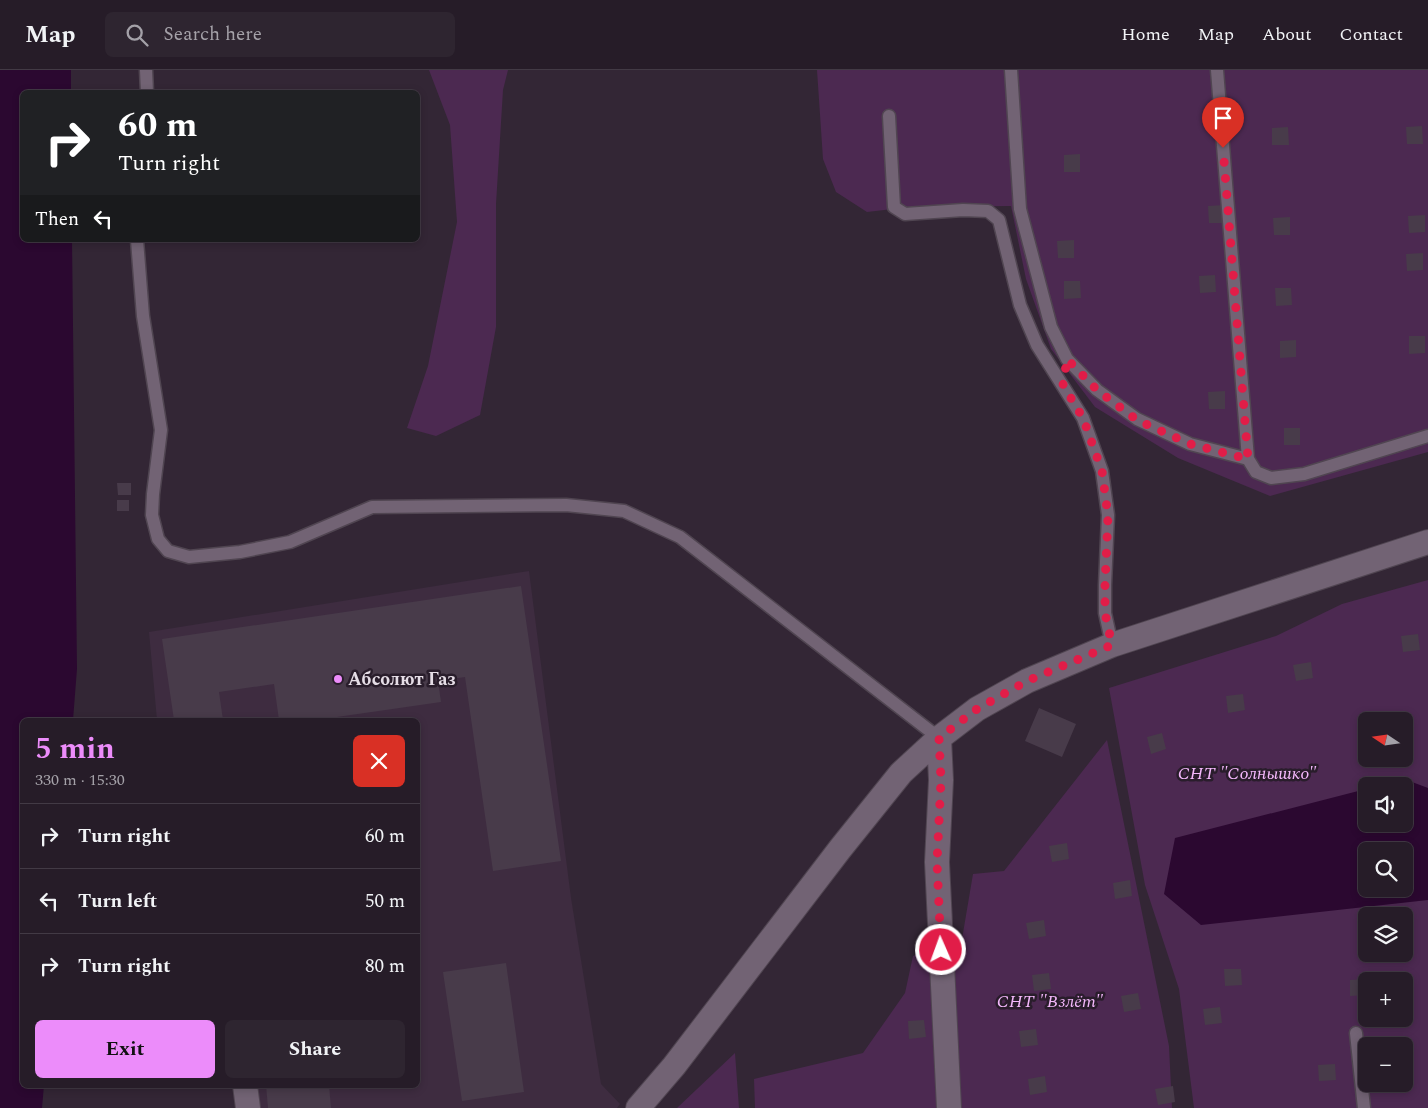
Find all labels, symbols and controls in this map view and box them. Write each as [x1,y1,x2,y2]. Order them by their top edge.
search box [105,12,455,57]
text: Map [25,17,75,53]
text: Search here [163,20,262,49]
icon: search [123,21,151,49]
text: Home [1121,21,1170,48]
text: Map [1198,21,1234,48]
text: About [1262,21,1312,48]
text: Contact [1340,21,1403,48]
pin [1202,97,1244,148]
text: 60 m [118,99,198,152]
icon: arrive [1209,104,1237,132]
icon: right [35,110,100,175]
text: Turn right [118,147,220,180]
text: Then [35,205,79,234]
icon: left [89,205,117,233]
place label: Абсолют Газ [348,666,456,693]
marker: Абсолют Газ [332,673,344,685]
north arrow [1358,712,1412,768]
map controls [1358,712,1413,1092]
text: 5 min [35,726,115,772]
button: close [353,735,405,787]
park label: СНТ "Солнышко" [1178,760,1317,787]
text: 330 m · 15:30 [35,768,125,792]
button: sound [1358,777,1413,832]
icon: right [35,822,63,850]
text: Turn right [78,822,171,851]
text: 60 m [365,822,405,851]
button: search [1358,842,1413,897]
icon: left [35,887,63,915]
text: Turn left [78,887,157,916]
text: 50 m [365,887,405,916]
button: layers [1358,907,1413,962]
position arrow [914,923,966,975]
icon: right [35,952,63,980]
text: Turn right [78,952,171,981]
text: 80 m [365,952,405,981]
button: + [1358,972,1413,1027]
park label: СНТ "Взлёт" [997,988,1104,1015]
button: Exit [35,1020,215,1078]
button: Share [225,1020,405,1078]
button: − [1358,1037,1413,1092]

